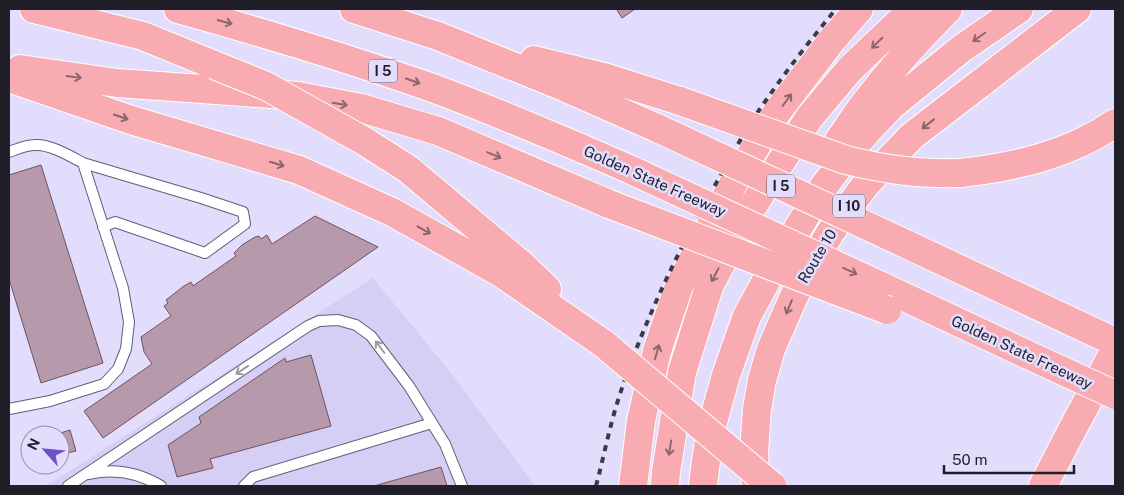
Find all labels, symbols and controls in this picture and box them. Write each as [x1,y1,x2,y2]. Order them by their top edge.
one-way arrow [216,17,232,27]
one-way arrow [972,32,986,42]
one-way arrow [871,37,884,49]
road number: I 5 [369,59,397,82]
one-way arrow [66,72,82,82]
one-way arrow [405,77,421,87]
one-way arrow [781,94,792,107]
one-way arrow [332,100,348,110]
one-way arrow [113,113,128,122]
one-way arrow [921,119,935,129]
street label: Golden State Freeway [581,142,729,220]
one-way arrow [486,151,501,160]
one-way arrow [268,159,284,169]
road number: I 5 [767,175,795,198]
road number: I 10 [833,195,865,218]
one-way arrow [417,226,431,236]
street label: Route 10 [794,226,840,286]
one-way arrow [710,267,719,282]
one-way arrow [842,267,857,277]
one-way arrow [783,300,792,315]
street label: Golden State Freeway [949,312,1095,392]
one-way arrow [374,341,385,354]
one-way arrow [653,345,663,361]
one-way arrow [235,365,249,375]
north arrow [20,425,70,475]
text: N [24,436,43,453]
one-way arrow [665,440,675,456]
scale bar [944,442,1074,474]
text: 50 m [952,451,987,468]

